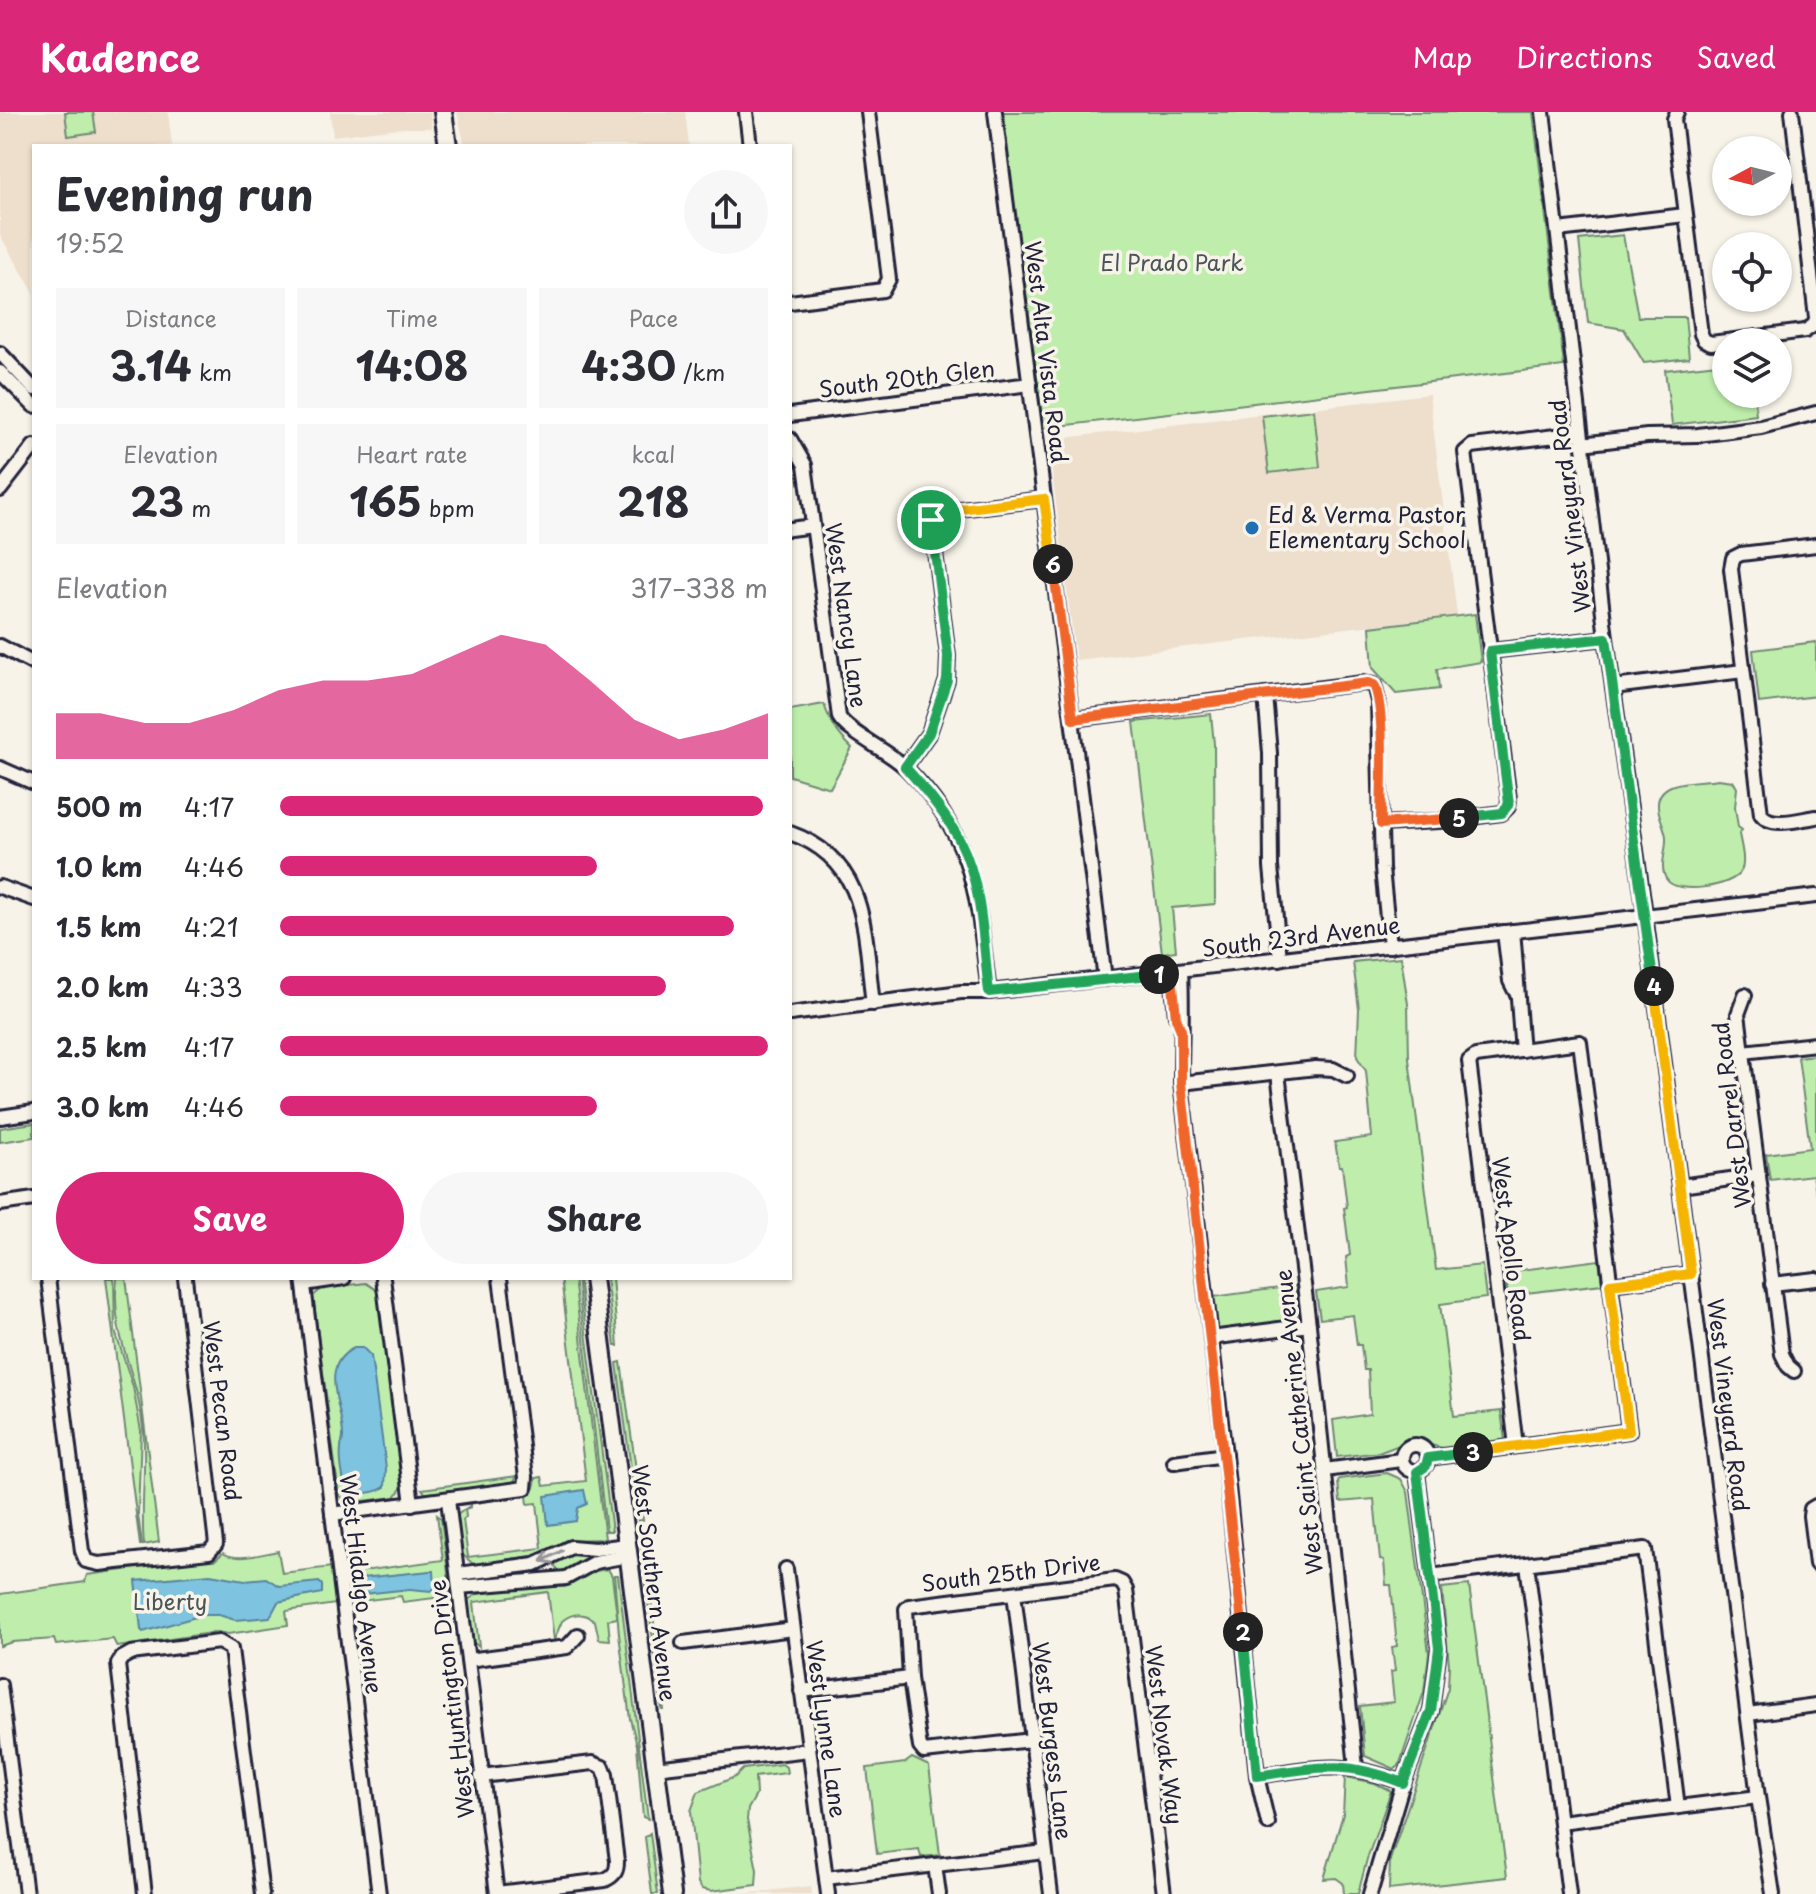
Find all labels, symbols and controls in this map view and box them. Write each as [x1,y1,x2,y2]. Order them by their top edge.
text: Kadence [40,28,200,85]
text: Map [1413,35,1472,78]
text: Directions [1516,35,1653,78]
text: Saved [1697,35,1776,78]
north arrow [1712,136,1792,216]
map controls [1712,136,1792,408]
text: Evening run [56,160,314,226]
button: share [684,170,768,254]
text: 19:52 [56,223,125,262]
button: locate [1712,232,1792,312]
street label: West Alta Vista Road [1017,239,1078,465]
park label: El Prado Park [1100,245,1244,278]
text: Distance [125,301,217,334]
text: Time [386,301,438,334]
text: Pace [628,301,678,334]
button: layers [1712,328,1792,408]
text: 3.14 [109,334,192,395]
text: 14:08 [355,334,469,395]
text: 4:30 [581,334,676,395]
street label: South 20th Glen [817,350,997,405]
text: km [192,355,232,388]
text: /km [676,355,725,388]
street label: West Vineyard Road [1539,398,1598,615]
text: Elevation [123,437,218,470]
text: Heart rate [356,437,468,470]
text: kcal [631,437,675,470]
text: 23 [130,470,184,531]
text: 165 [349,470,422,531]
text: 218 [617,470,690,531]
pin [897,486,965,554]
text: m [184,491,211,524]
text: bpm [422,491,475,524]
place label: Ed & Verma Pastor Elementary School [1268,497,1466,555]
icon: arrive [909,498,953,542]
marker: Ed & Verma Pastor Elementary School [1243,519,1261,537]
street label: West Nancy Lane [818,520,877,709]
pin: 6 [1033,544,1073,584]
text: 6 [1045,547,1061,580]
text: Elevation [56,568,168,607]
text: 317–338 m [630,568,768,607]
text: 500 m [56,787,142,826]
text: 4:17 [184,787,234,826]
pin: 5 [1439,798,1479,838]
text: 5 [1452,801,1466,834]
text: 1.0 km [56,847,143,886]
text: 4:46 [184,847,244,886]
text: 1.5 km [56,907,142,946]
text: 4:21 [184,907,239,946]
street label: South 23rd Avenue [1200,907,1402,964]
pin: 1 [1139,954,1179,994]
text: 1 [1154,957,1164,990]
pin: 4 [1634,966,1674,1006]
text: 2.0 km [56,967,149,1006]
text: 4:33 [184,967,243,1006]
text: 4 [1647,969,1661,1002]
street label: West Darrel Road [1703,1020,1758,1210]
text: 2.5 km [56,1027,147,1066]
text: 4:17 [184,1027,234,1066]
text: 3.0 km [56,1087,149,1126]
text: 4:46 [184,1087,244,1126]
street label: West Apollo Road [1485,1155,1540,1343]
button: Save [56,1172,404,1264]
button: Share [420,1172,768,1264]
street label: West Saint Catherine Avenue [1265,1268,1330,1576]
street label: West Vineyard Road [1700,1296,1759,1513]
street label: West Pecan Road [196,1319,251,1503]
pin: 3 [1453,1432,1493,1472]
text: 3 [1466,1435,1480,1468]
street label: West Southern Avenue [625,1463,686,1703]
street label: West Hidalgo Avenue [333,1472,392,1696]
street label: South 25th Drive [920,1544,1102,1599]
one-way arrow [540,1548,564,1564]
street label: West Huntington Drive [420,1578,482,1820]
park label: Liberty [133,1584,207,1617]
pin: 2 [1223,1612,1263,1652]
text: 2 [1235,1615,1251,1648]
street label: West Lynne Lane [799,1638,856,1820]
street label: West Burgess Lane [1025,1640,1082,1842]
street label: West Novak Way [1138,1643,1193,1826]

